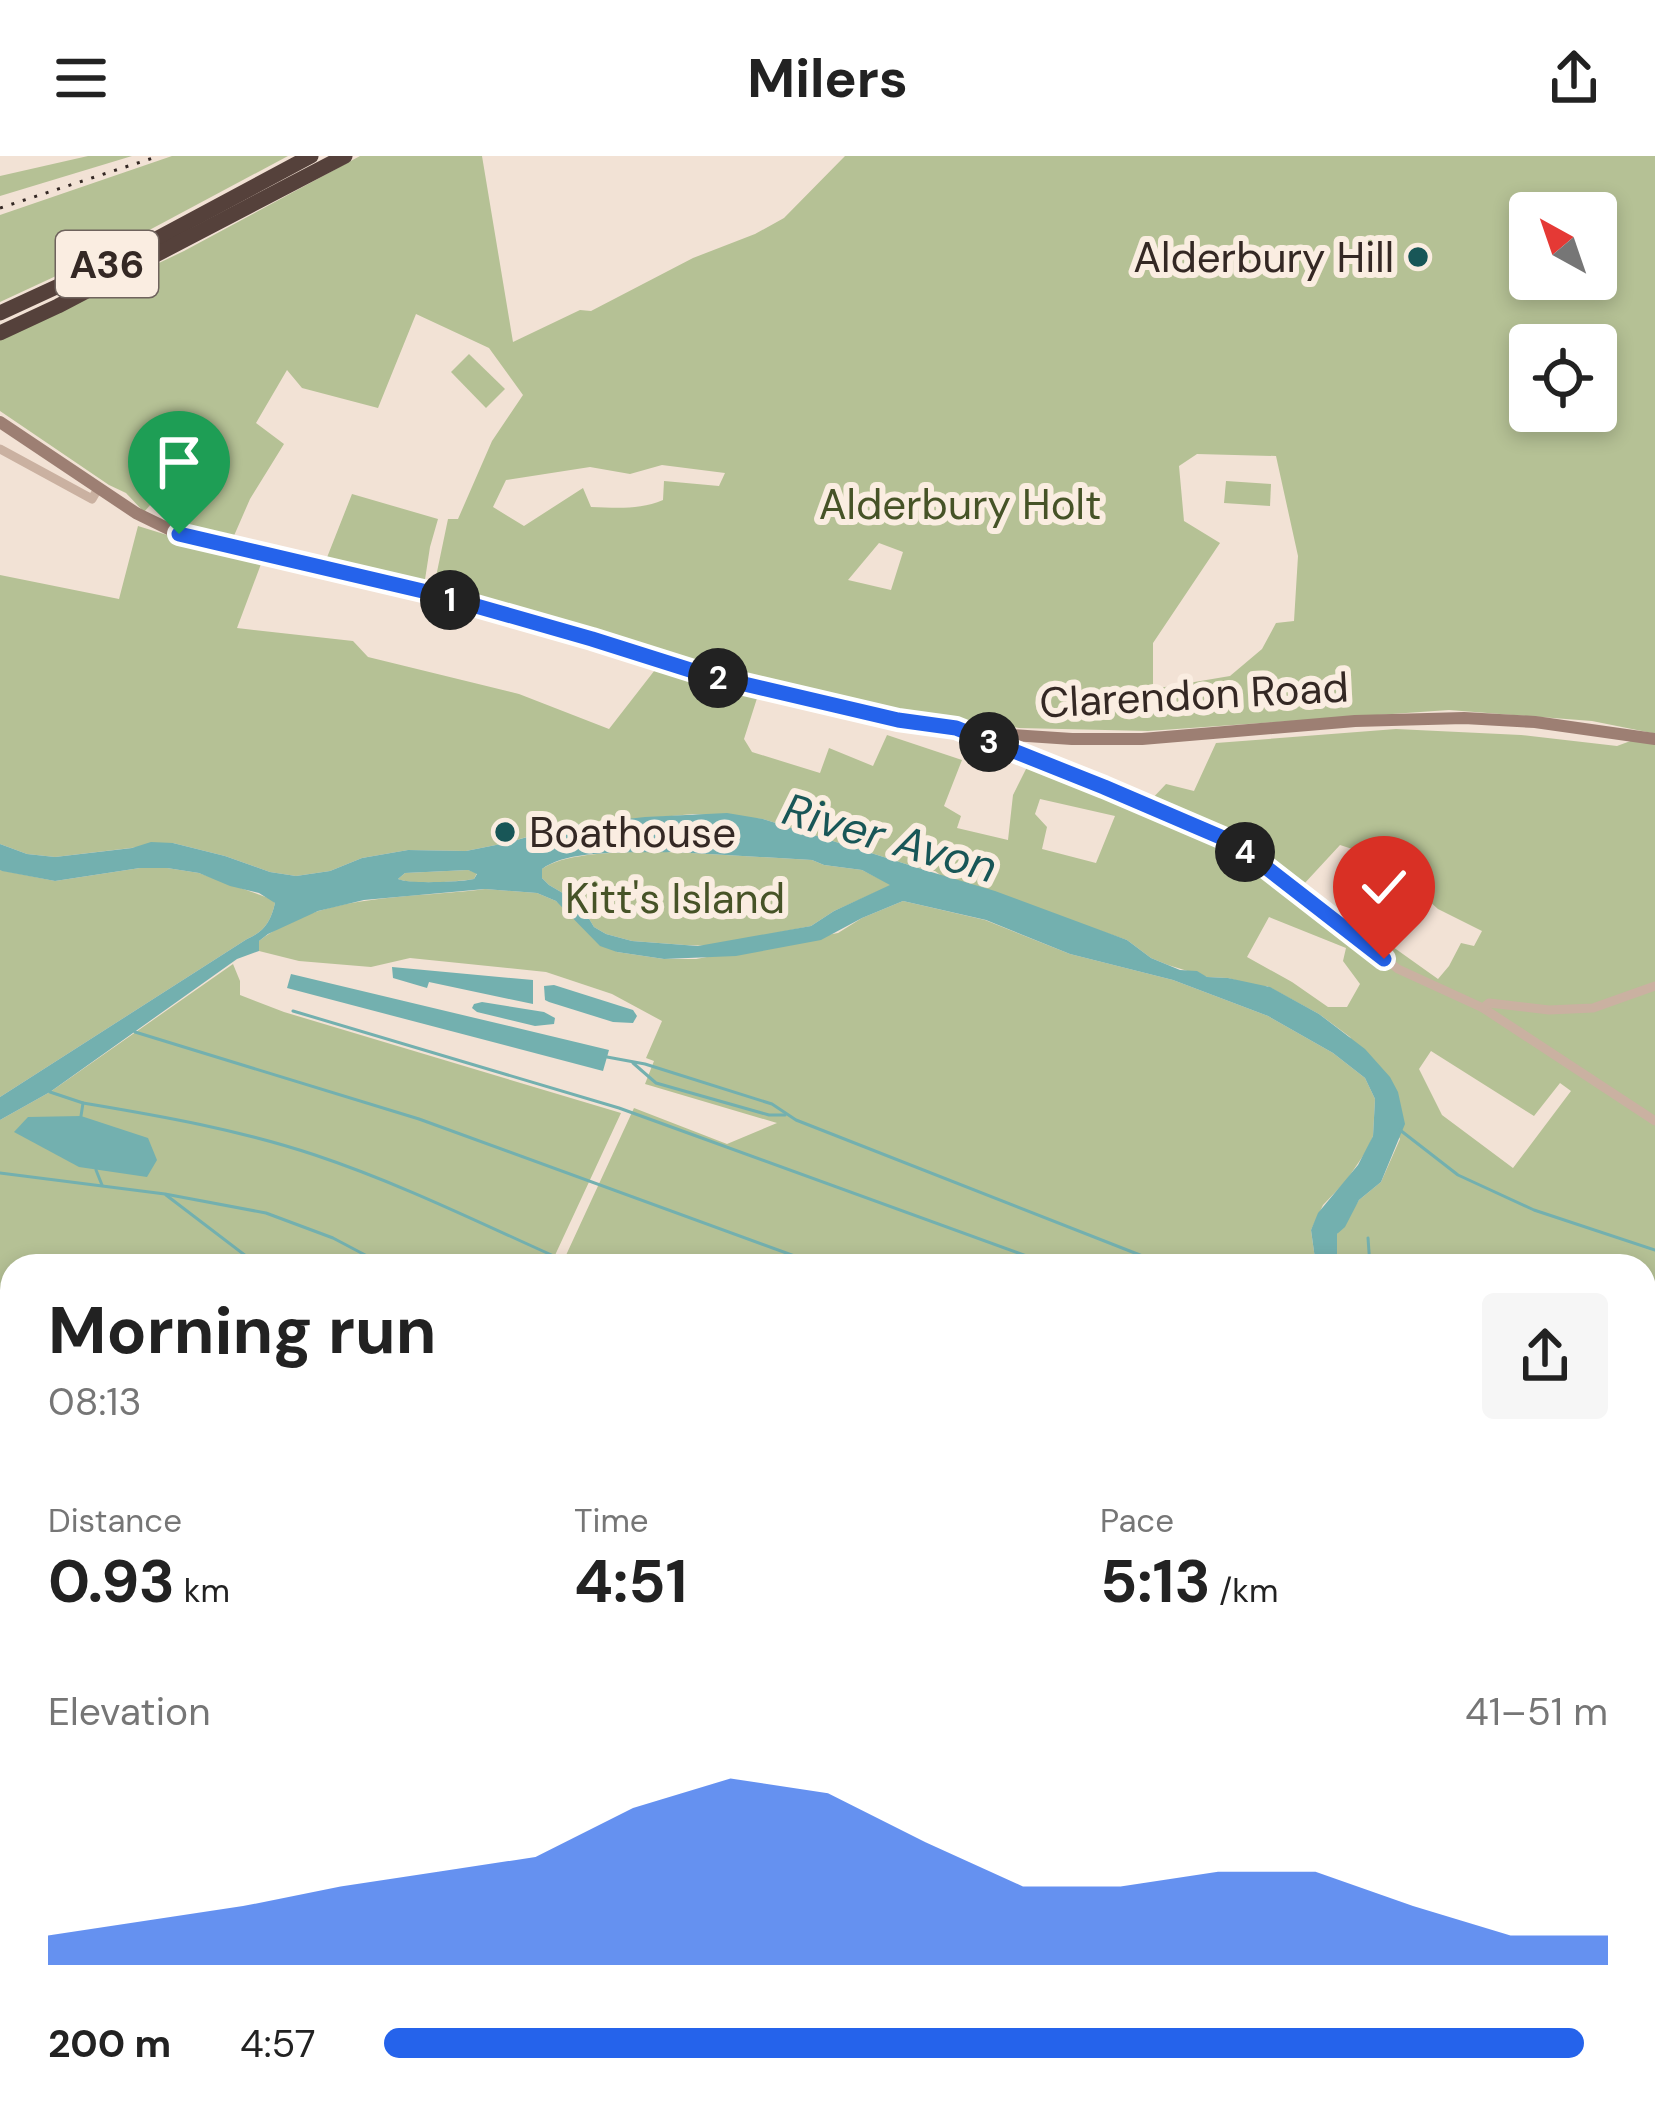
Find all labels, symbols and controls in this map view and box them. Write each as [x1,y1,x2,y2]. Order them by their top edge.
text: Milers [747,43,908,114]
icon: menu [48,45,114,111]
icon: share [1541,45,1607,111]
north arrow [1509,192,1617,300]
map controls [1509,192,1617,432]
place label: Alderbury Hill [1133,230,1394,285]
road number: A36 [56,231,158,297]
marker: Alderbury Hill [1405,244,1431,270]
button: locate [1509,324,1617,432]
pin [128,411,230,534]
icon: arrive [146,429,212,495]
park label: Alderbury Holt [819,477,1101,532]
pin: 1 [420,570,480,630]
text: 1 [444,578,456,621]
pin: 2 [688,648,748,708]
text: 2 [708,656,728,699]
street label: Clarendon Road [1038,659,1350,731]
pin: 3 [959,712,1019,772]
text: 3 [979,720,999,763]
water label: River Avon [776,779,1004,897]
place label: Boathouse [529,805,736,860]
marker: Boathouse [492,819,518,845]
pin: 4 [1215,822,1275,882]
text: 4 [1234,830,1256,873]
pin [1333,836,1435,959]
icon: check [1351,854,1417,920]
park label: Kitt's Island [565,871,785,926]
text: Morning run [48,1288,436,1373]
button: share [1482,1293,1608,1419]
text: 08:13 [48,1376,141,1427]
text: Distance [48,1499,182,1542]
text: Time [574,1499,649,1542]
text: Pace [1100,1499,1174,1542]
text: 0.93 [48,1542,175,1621]
text: 4:51 [574,1542,687,1621]
text: 5:13 [1100,1542,1211,1621]
text: km [175,1569,230,1612]
text: /km [1211,1569,1278,1612]
text: Elevation [48,1686,211,1737]
text: 41–51 m [1465,1686,1608,1737]
text: 200 m [48,2018,171,2069]
text: 4:57 [240,2018,316,2069]

